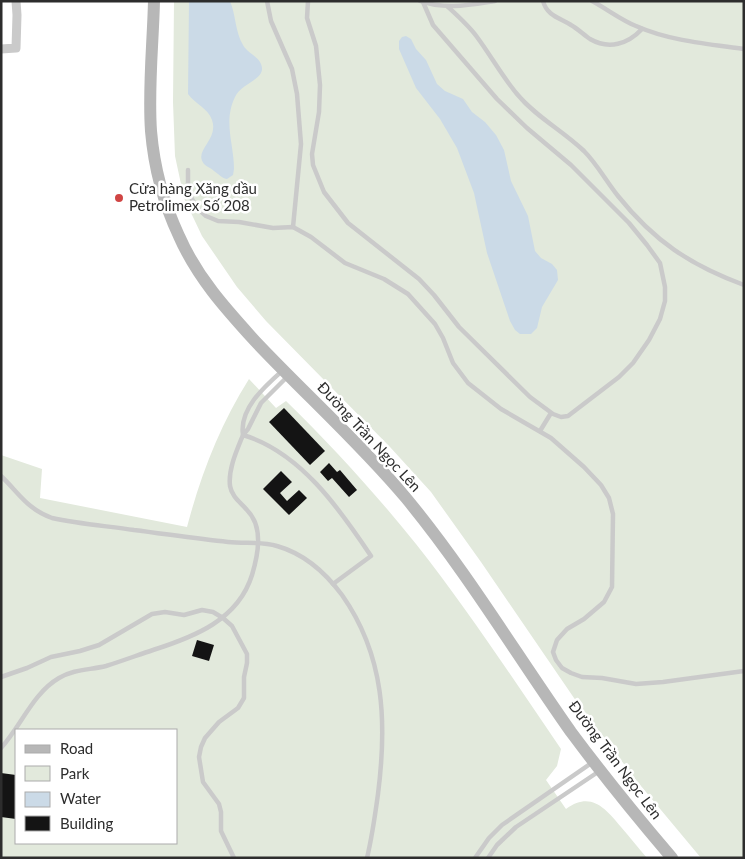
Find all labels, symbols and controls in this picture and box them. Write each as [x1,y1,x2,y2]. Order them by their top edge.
place label: Cửa hàng Xăng dầu Petrolimex Số 208 [129,179,257,214]
marker: Cửa hàng Xăng dầu Petrolimex Số 208 [113,192,125,204]
street label: Đường Trần Ngọc Lên [314,378,425,495]
street label: Đường Trần Ngọc Lên [565,697,666,822]
legend [15,729,178,844]
text: Road [60,739,93,757]
text: Park [60,764,90,782]
text: Water [60,789,101,807]
text: Building [60,814,113,832]

